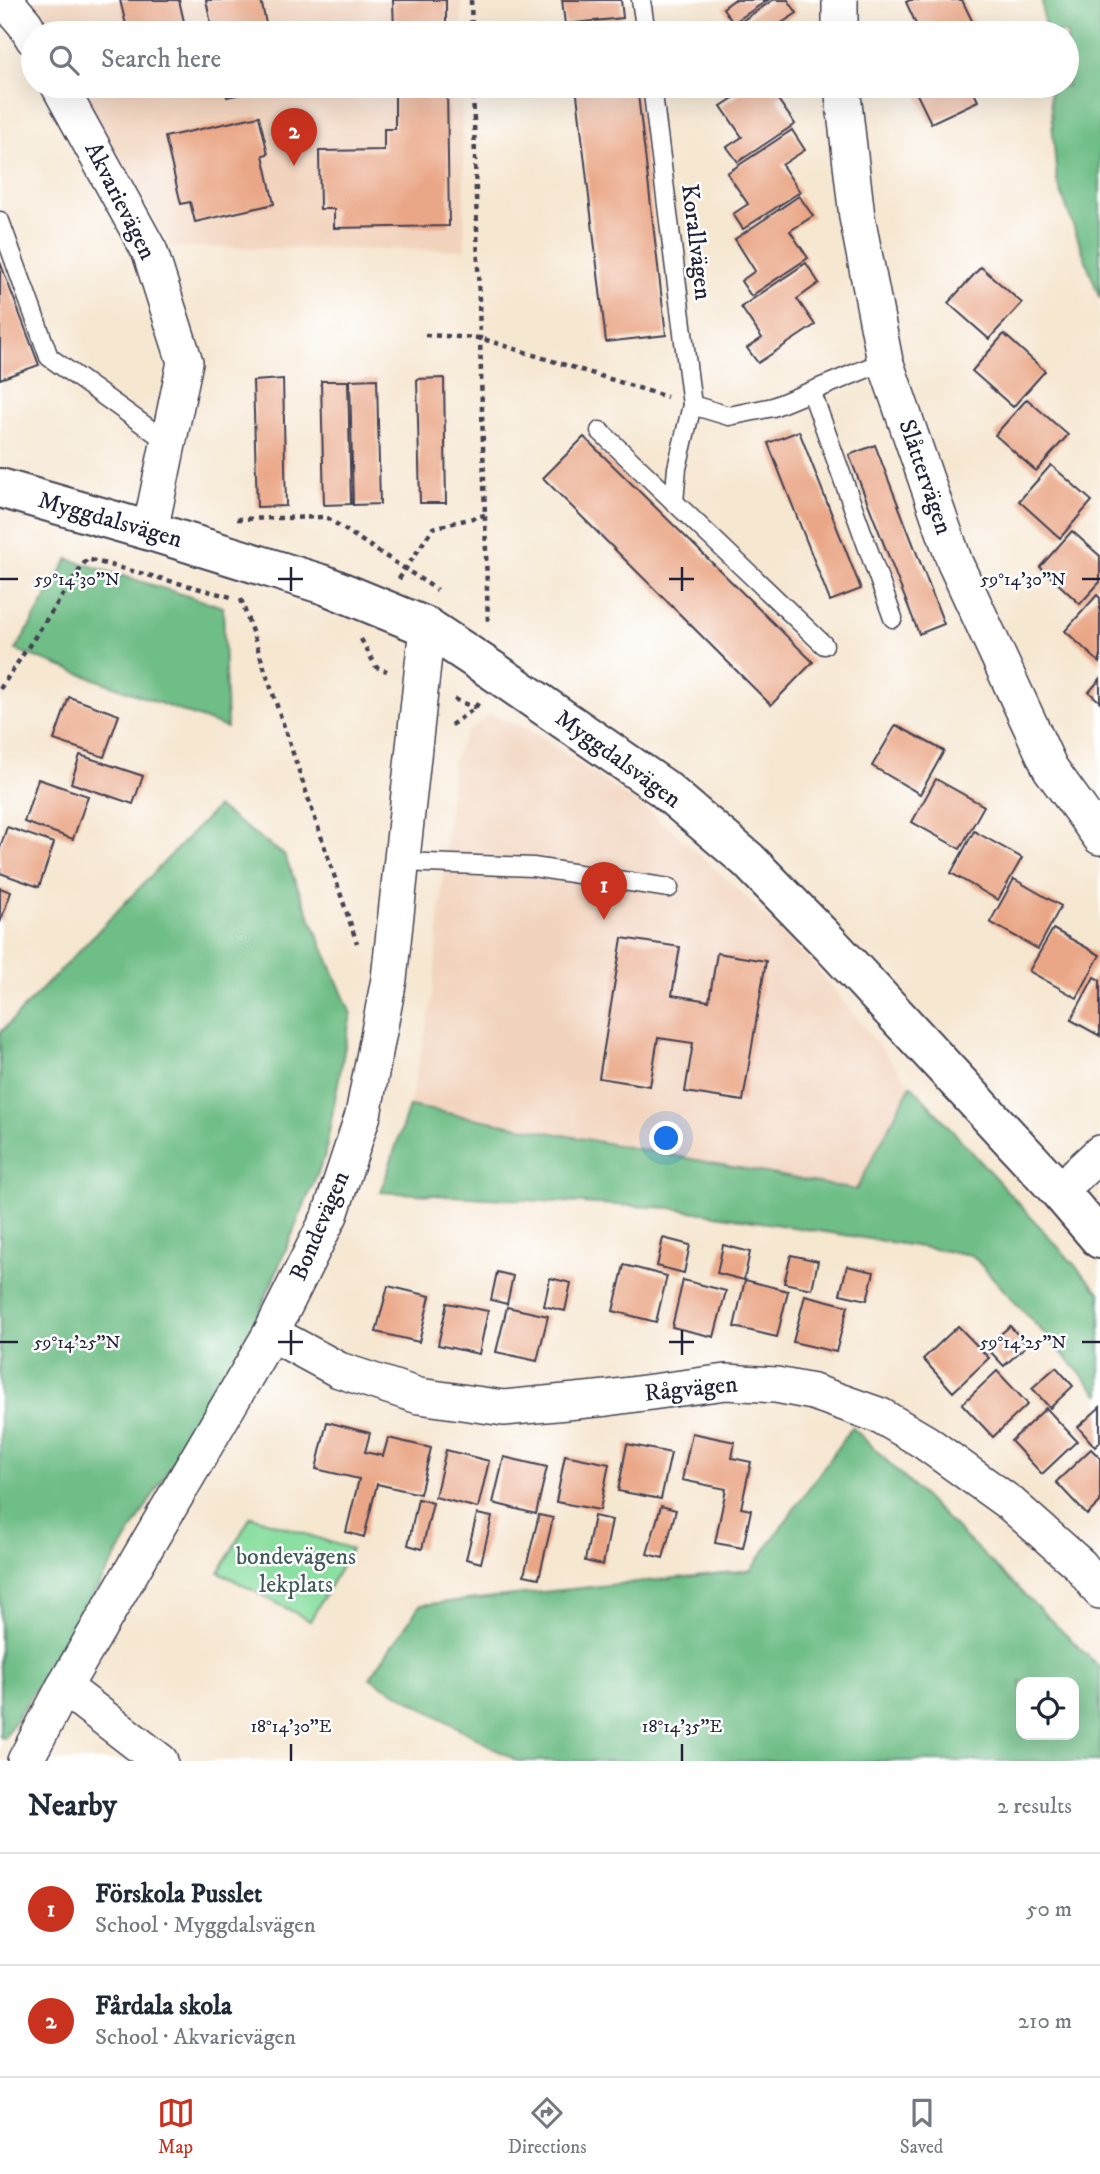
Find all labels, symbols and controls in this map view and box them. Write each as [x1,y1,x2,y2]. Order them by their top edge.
search box [21,21,1079,98]
icon: search [45,41,83,79]
text: Search here [101,43,221,76]
pin: 2 [271,108,317,166]
street label: Akvarievägen [78,137,163,265]
street label: Korallvägen [674,182,718,302]
street label: Slåttervägen [891,416,959,539]
street label: Myggdalsvägen [34,485,186,555]
text: 59°14'30"N [34,569,120,591]
text: 59°14'30"N [980,569,1066,591]
street label: Myggdalsvägen [549,703,687,815]
pin: 1 [581,862,627,920]
your location [649,1121,683,1155]
street label: Bondevägen [283,1166,357,1285]
text: 59°14'25"N [34,1332,121,1354]
text: 59°14'25"N [980,1332,1067,1354]
street label: Rågvägen [643,1369,739,1409]
park label: bondevägens lekplats [236,1542,356,1600]
map controls [1016,1677,1079,1740]
button: locate [1016,1677,1079,1740]
text: 18°14'30"E [250,1716,332,1738]
text: 18°14'35"E [642,1716,722,1738]
text: Nearby [28,1788,117,1825]
text: 2 results [997,1792,1072,1821]
text: Förskola Pusslet [95,1878,262,1911]
text: 1 [47,1895,55,1924]
text: 50 m [1026,1895,1072,1924]
text: School · Myggdalsvägen [95,1911,316,1940]
text: Fårdala skola [95,1990,232,2023]
text: 2 [45,2007,57,2036]
text: 210 m [1018,2007,1072,2036]
text: School · Akvarievägen [95,2023,296,2052]
tab: Map [157,2094,195,2159]
tab: Directions [508,2094,587,2159]
tab: Saved [900,2094,943,2159]

